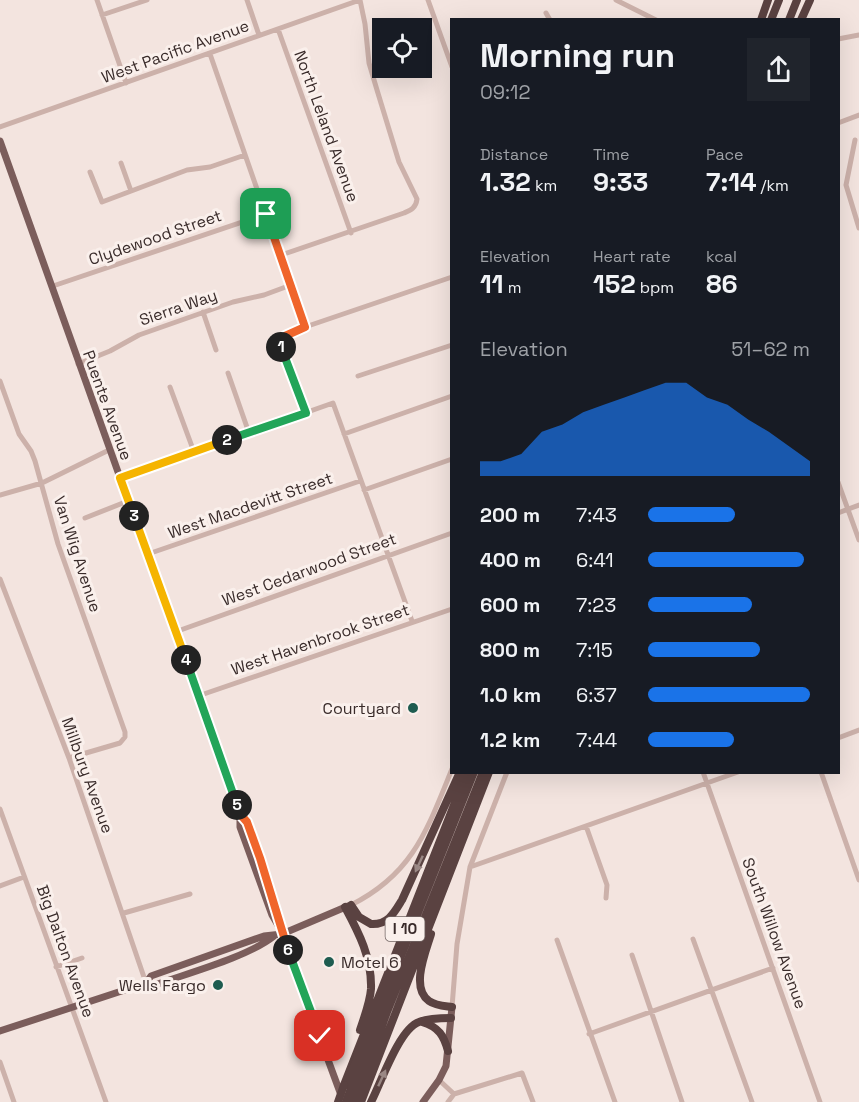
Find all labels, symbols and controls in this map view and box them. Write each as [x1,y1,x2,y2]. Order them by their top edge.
street label: West Pacific Avenue [99,15,252,88]
map controls [372,18,432,78]
button: locate [372,18,432,78]
text: Morning run [480,35,675,77]
button: share [747,38,810,101]
street label: North Leland Avenue [289,48,364,205]
text: 09:12 [480,79,531,105]
text: Distance [480,144,548,165]
text: Time [593,144,629,165]
text: Pace [706,144,743,165]
text: 1.32 [480,165,531,199]
text: 9:33 [593,165,648,199]
text: 7:14 [706,165,756,199]
text: km [531,175,557,196]
text: /km [756,175,789,196]
pin [240,188,291,239]
icon: arrive [249,197,282,230]
street label: Clydewood Street [86,205,224,270]
text: Elevation [480,246,550,267]
text: Heart rate [593,246,671,267]
text: kcal [706,246,737,267]
text: 11 [480,267,504,301]
text: 152 [593,267,636,301]
text: 86 [706,267,738,301]
text: m [504,277,521,298]
text: bpm [636,277,674,298]
street label: Sierra Way [137,284,220,331]
pin: 1 [266,332,296,362]
text: 1 [277,336,285,357]
text: Elevation [480,336,568,362]
text: 51–62 m [731,336,810,362]
street label: Puente Avenue [78,347,137,463]
pin: 2 [212,425,242,455]
text: 2 [222,429,232,450]
street label: West Macdevitt Street [165,467,335,544]
street label: Van Wig Avenue [49,493,106,615]
pin: 3 [119,501,149,531]
text: 200 m [480,502,540,528]
text: 7:43 [576,502,617,528]
text: 3 [129,505,139,526]
street label: West Cedarwood Street [219,528,399,611]
text: 400 m [480,547,541,573]
text: 6:41 [576,547,614,573]
text: 600 m [480,592,540,618]
text: 7:23 [576,592,616,618]
street label: West Havenbrook Street [228,599,412,680]
text: 800 m [480,637,540,663]
text: 7:15 [576,637,613,663]
pin: 4 [171,645,201,675]
text: 4 [181,649,191,670]
text: 1.0 km [480,682,541,708]
text: 6:37 [576,682,617,708]
place label: Courtyard [323,698,401,719]
marker: Courtyard [406,701,420,715]
street label: Millbury Avenue [57,714,118,836]
text: 1.2 km [480,727,540,753]
text: 7:44 [576,727,617,753]
pin: 5 [222,790,252,820]
text: 5 [232,794,242,815]
street label: South Willow Avenue [737,855,812,1012]
one-way arrow [414,856,423,873]
street label: Big Dalton Avenue [32,882,99,1020]
road number: I 10 [386,917,424,941]
pin: 6 [273,935,303,965]
text: 6 [283,939,293,960]
place label: Motel 6 [341,952,399,973]
marker: Motel 6 [322,955,336,969]
place label: Wells Fargo [119,975,206,996]
marker: Wells Fargo [211,978,225,992]
pin [294,1010,345,1061]
icon: check [303,1019,336,1052]
one-way arrow [378,1070,387,1087]

